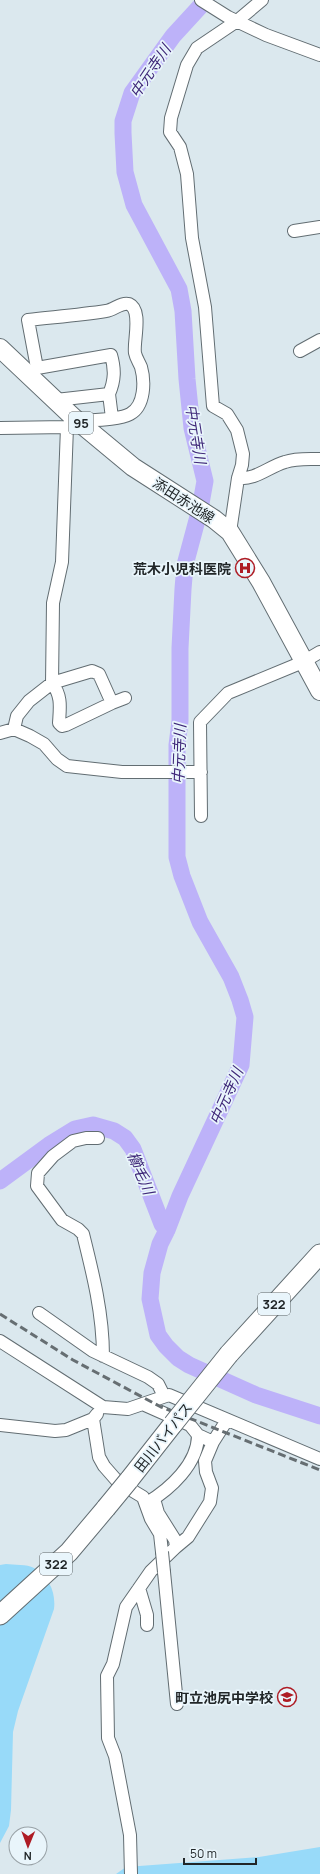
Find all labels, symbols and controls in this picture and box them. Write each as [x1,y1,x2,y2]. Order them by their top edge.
water label: 中元寺川 [125,39,177,102]
water label: 中元寺川 [181,403,211,467]
road number: 95 [69,412,93,434]
street label: 添田赤池線 [149,473,219,527]
hospital icon: 荒木小児科医院 [234,557,256,579]
place label: 荒木小児科医院 [133,559,231,578]
water label: 中元寺川 [167,722,191,784]
water label: 中元寺川 [204,1063,249,1128]
water label: 櫛毛川 [123,1148,160,1200]
road number: 322 [258,1293,290,1315]
street label: 田川バイパス [130,1398,196,1476]
road number: 322 [40,1553,72,1575]
school or university icon: 町立池尻中学校 [276,1686,298,1708]
place label: 町立池尻中学校 [175,1688,273,1707]
north arrow [8,1826,48,1866]
scale bar [184,1840,256,1866]
text: 50 m [190,1845,217,1862]
text: N [24,1849,32,1864]

